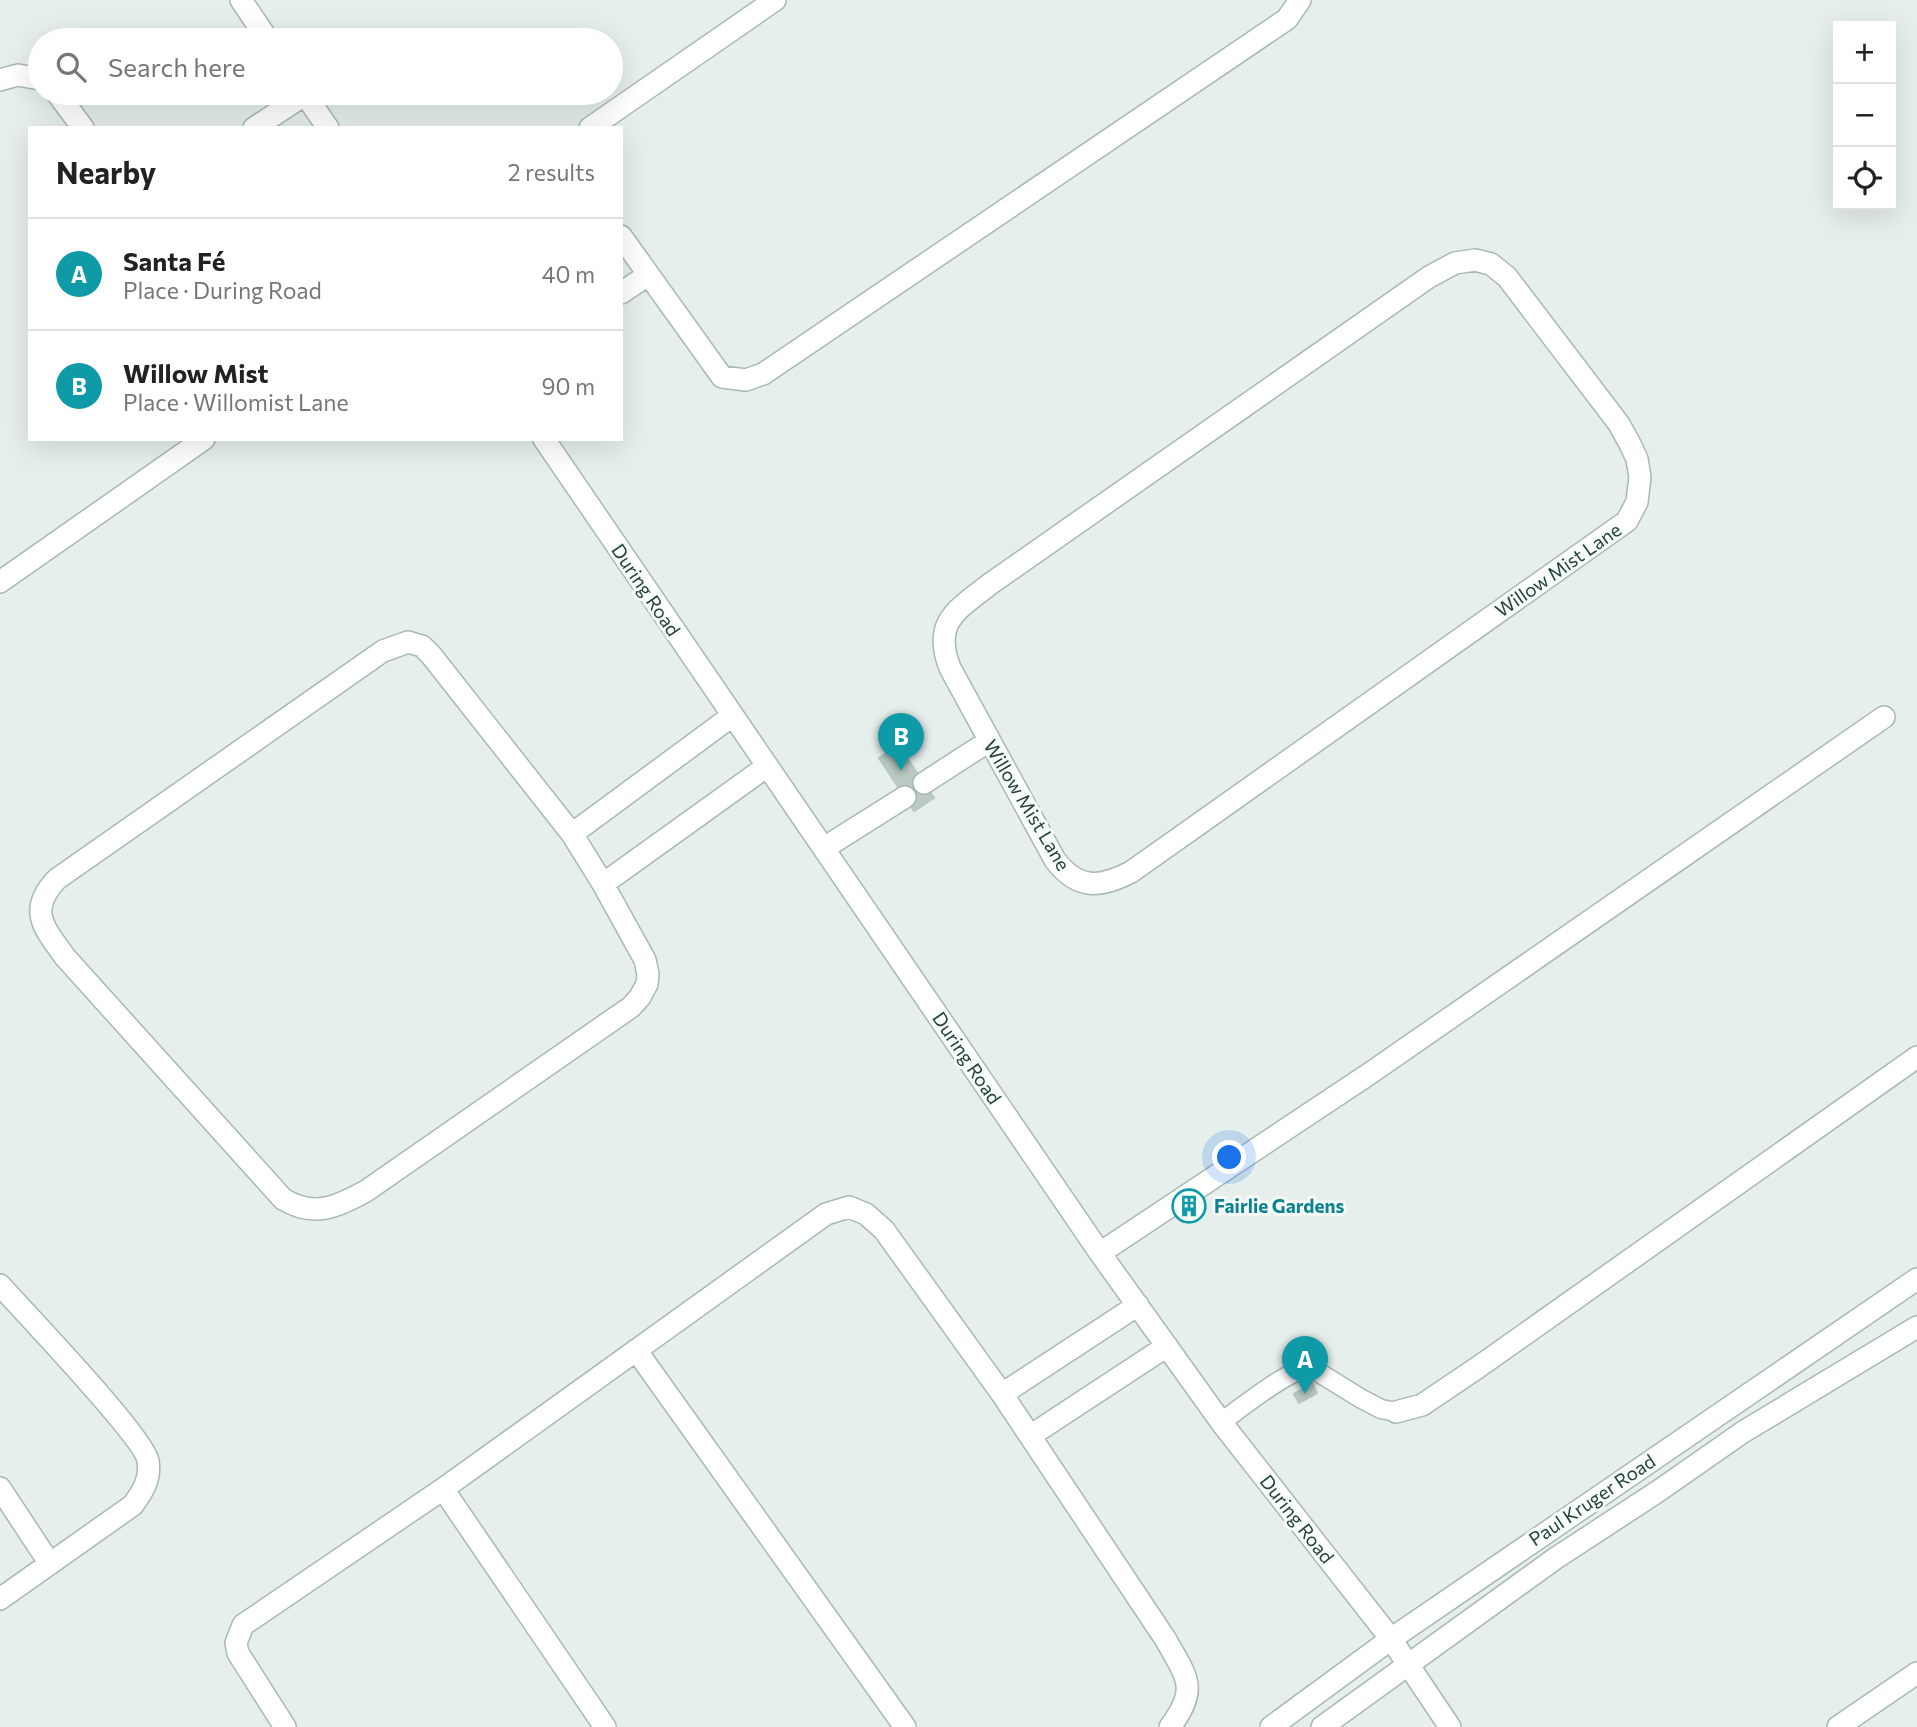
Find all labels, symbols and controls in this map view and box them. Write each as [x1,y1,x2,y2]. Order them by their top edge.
map controls [1833,21,1896,210]
button: + [1833,21,1896,84]
search box [28,28,623,105]
icon: search [52,48,90,86]
text: Search here [108,51,246,82]
button: − [1833,84,1896,147]
button: locate [1833,147,1896,210]
text: Nearby [56,153,156,190]
text: 2 results [508,158,595,186]
text: Santa Fé [123,245,225,276]
text: A [71,260,87,288]
text: 40 m [542,260,595,288]
text: Place · During Road [123,276,322,304]
text: Willow Mist [123,357,268,388]
text: B [71,372,87,400]
text: 90 m [542,372,595,400]
text: Place · Willomist Lane [123,388,349,416]
street label: Willow Mist Lane [1490,518,1625,622]
street label: During Road [607,539,686,640]
pin: B [878,713,924,771]
street label: Willow Mist Lane [979,735,1076,874]
street label: During Road [928,1007,1007,1108]
your location [1212,1140,1246,1174]
building icon: Fairlie Gardens [1170,1187,1208,1225]
place label: Fairlie Gardens [1214,1194,1344,1217]
pin: A [1282,1336,1328,1394]
street label: Paul Kruger Road [1524,1449,1659,1550]
street label: During Road [1256,1470,1339,1568]

